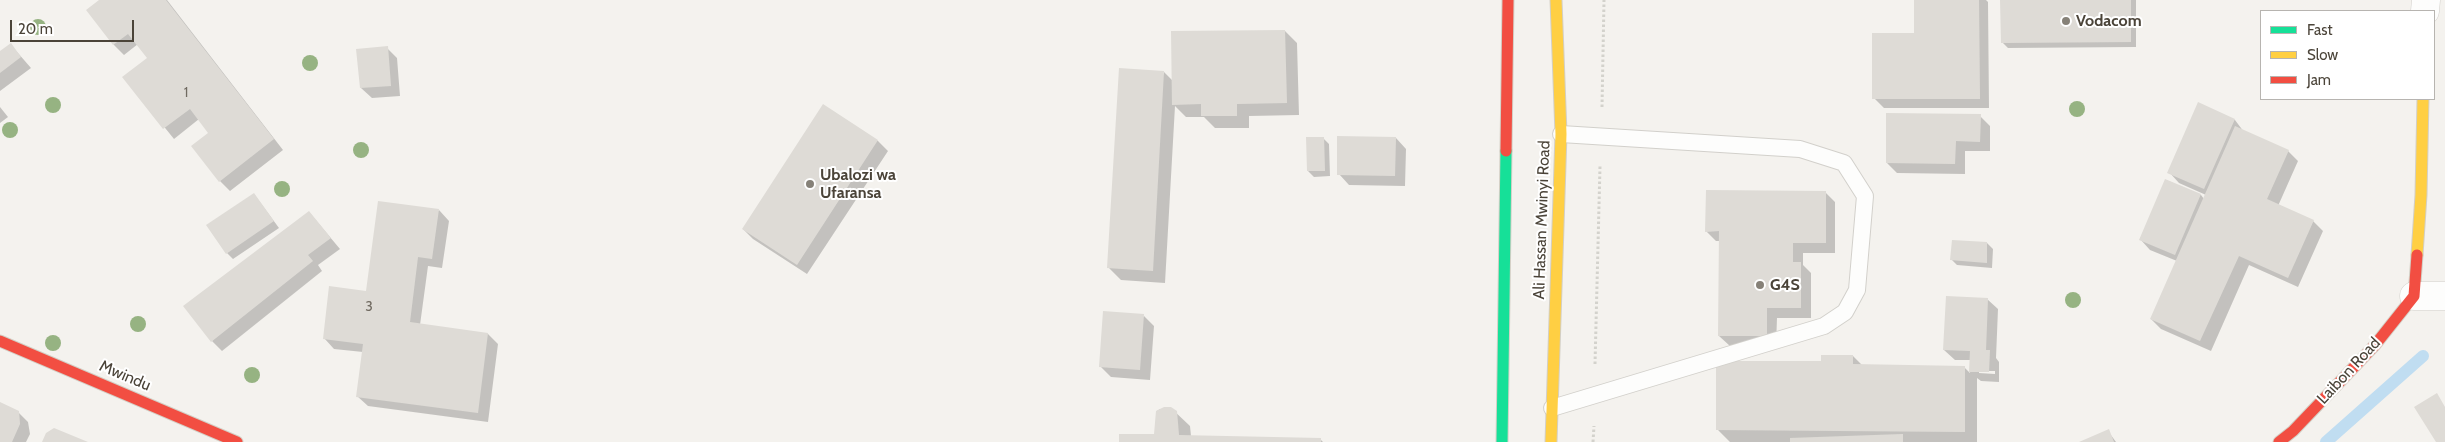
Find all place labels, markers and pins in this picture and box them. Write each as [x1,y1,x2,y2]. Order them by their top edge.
place label: Vodacom [2076,11,2142,31]
marker: Vodacom [2060,15,2072,27]
place label: Ubalozi wa Ufaransa [820,165,896,203]
marker: Ubalozi wa Ufaransa [804,178,816,190]
place label: G4S [1770,275,1800,295]
marker: G4S [1754,279,1766,291]

